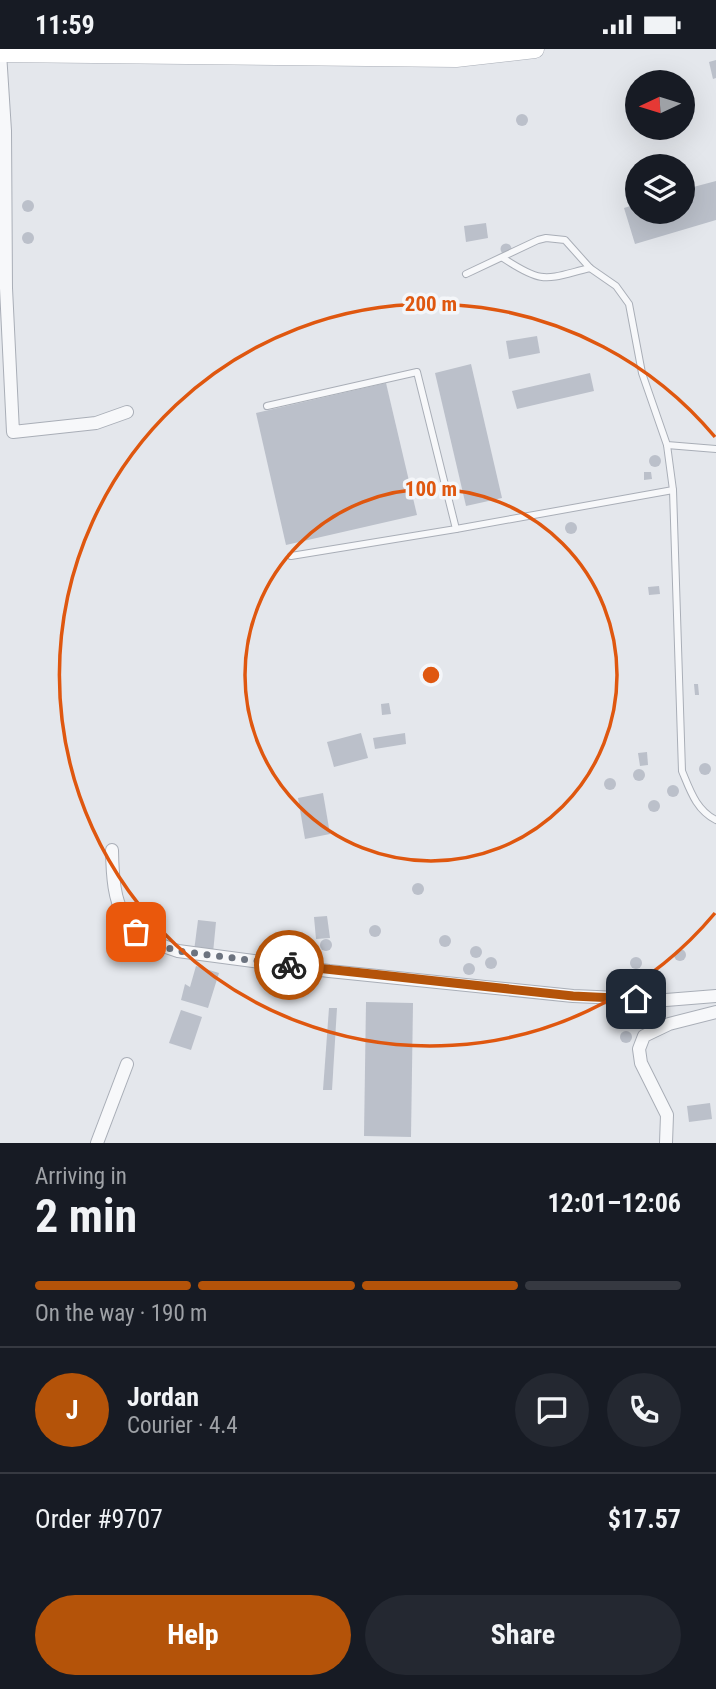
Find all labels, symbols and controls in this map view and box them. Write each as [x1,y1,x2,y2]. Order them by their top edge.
text: 11:59 [35,10,95,40]
north arrow [625,70,695,140]
map controls [625,70,695,224]
button: layers [625,154,695,224]
text: 200 m [405,292,457,316]
text: 100 m [405,477,457,501]
centre of rings [419,663,443,687]
pin [106,902,166,962]
icon: bag [117,913,155,951]
courier [254,930,324,1000]
icon: bike [270,946,308,984]
pin [606,969,666,1029]
icon: home [617,980,655,1018]
text: Arriving in [35,1163,127,1190]
text: 12:01–12:06 [547,1188,681,1218]
text: 2 min [35,1189,137,1243]
text: On the way · 190 m [35,1300,207,1327]
button: chat [515,1373,589,1447]
button: phone [607,1373,681,1447]
text: Jordan [127,1382,199,1412]
text: J [66,1395,78,1425]
text: Courier · 4.4 [127,1412,238,1439]
text: Order #9707 [35,1504,163,1534]
text: $17.57 [608,1504,681,1534]
button: Help [35,1595,351,1675]
button: Share [365,1595,681,1675]

